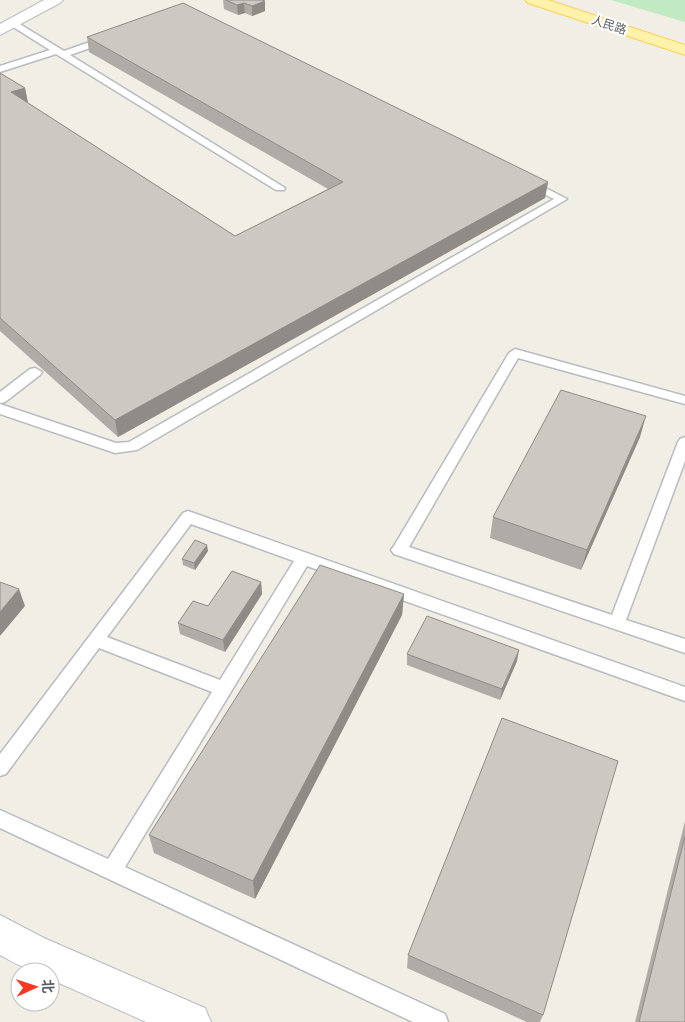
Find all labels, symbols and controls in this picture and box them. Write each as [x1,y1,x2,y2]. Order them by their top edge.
street label: 人民路 [590,13,628,36]
north arrow [10,962,60,1012]
text: 北 [40,979,55,994]

